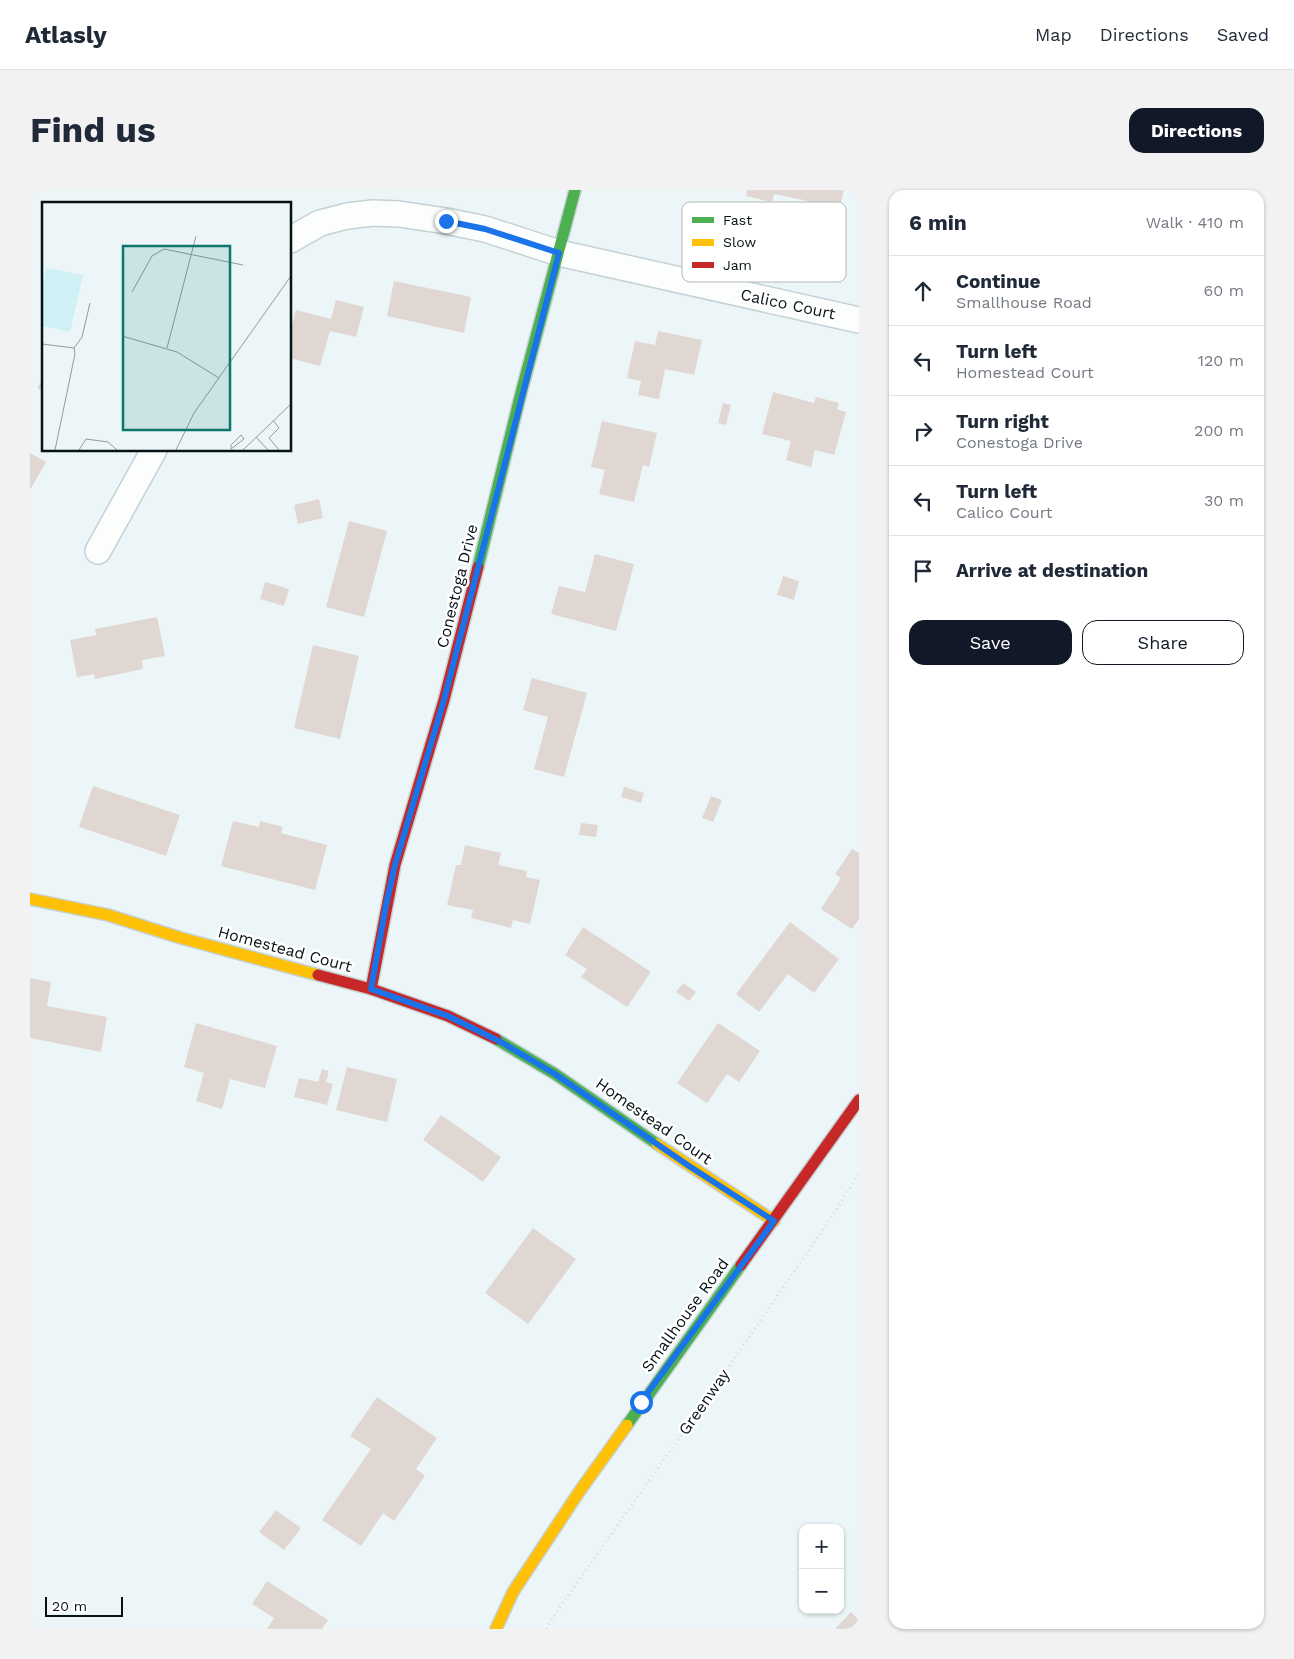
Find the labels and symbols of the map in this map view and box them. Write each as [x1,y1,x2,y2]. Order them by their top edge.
inset map [42,202,291,451]
legend [682,202,846,282]
route end [435,210,458,233]
text: Fast [723,212,752,228]
text: Slow [723,234,756,250]
text: Jam [723,257,752,273]
street label: Calico Court [739,285,837,323]
street label: Conestoga Drive [432,522,482,650]
street label: Homestead Court [216,922,354,976]
street label: Homestead Court [592,1074,716,1168]
street label: Smallhouse Road [637,1254,733,1376]
street label: Greenway [674,1365,734,1439]
route start [630,1391,653,1414]
scale bar [45,1594,122,1617]

